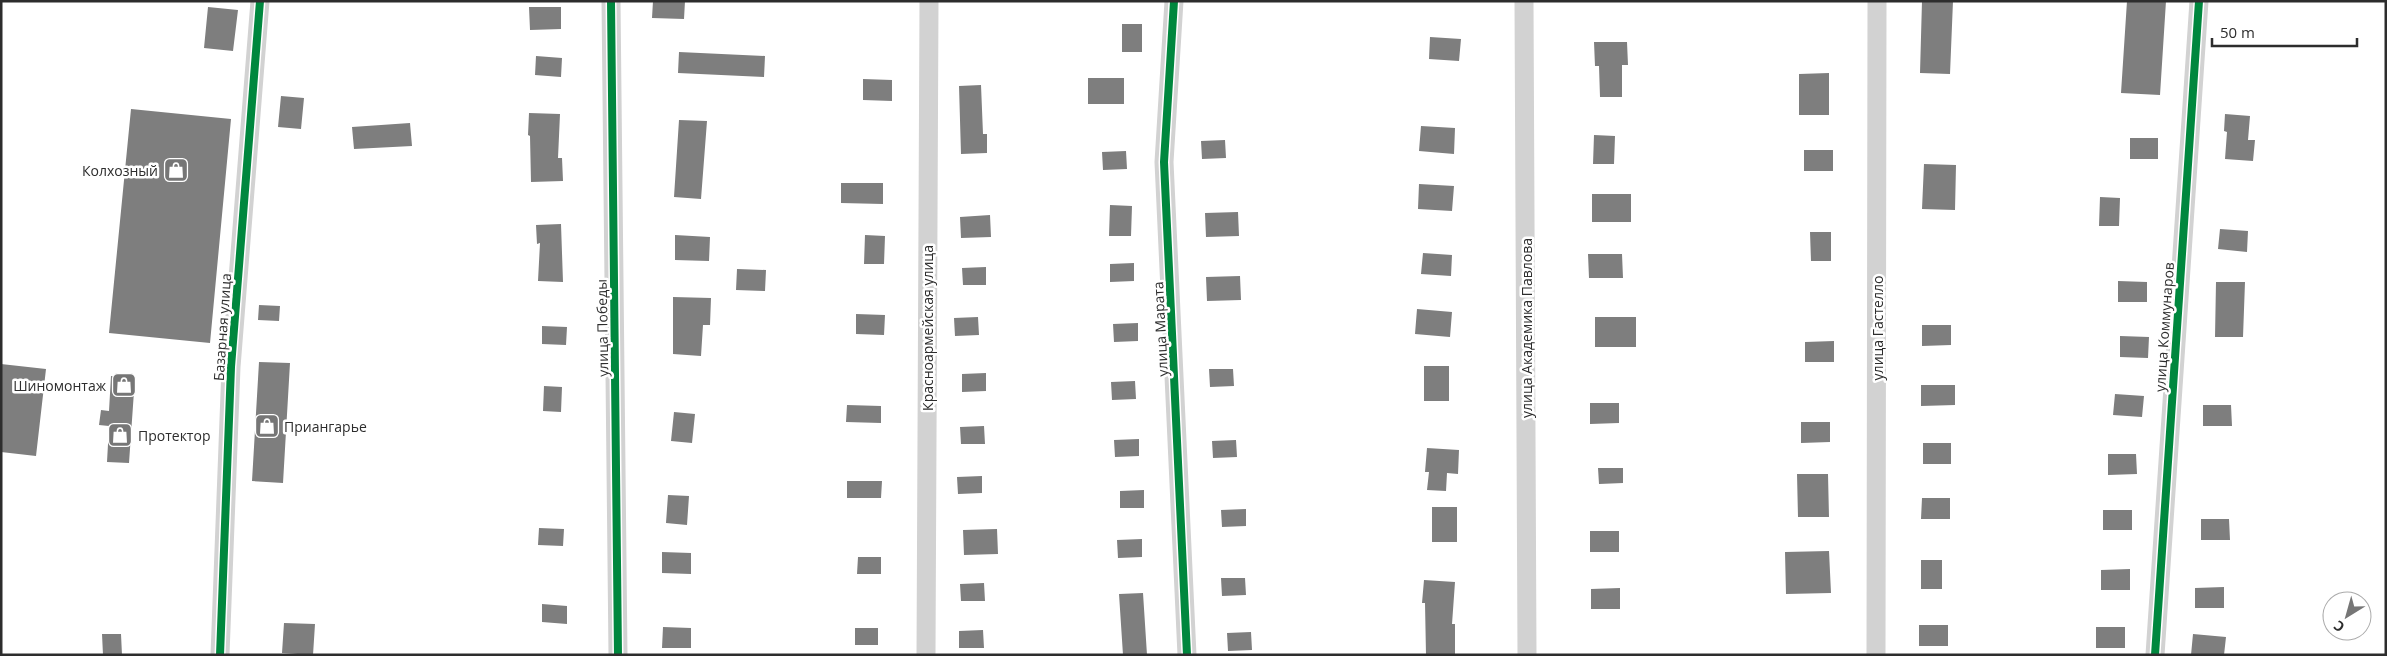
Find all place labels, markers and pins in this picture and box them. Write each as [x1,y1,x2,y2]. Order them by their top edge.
shop icon: Колхозный [163,157,189,183]
place label: Колхозный [82,161,158,180]
shop icon: Шиномонтаж [111,372,137,398]
place label: Шиномонтаж [13,376,107,395]
shop icon: Приангарье [254,413,280,439]
place label: Приангарье [284,417,367,436]
shop icon: Протектор [107,422,133,448]
place label: Протектор [138,426,210,445]

